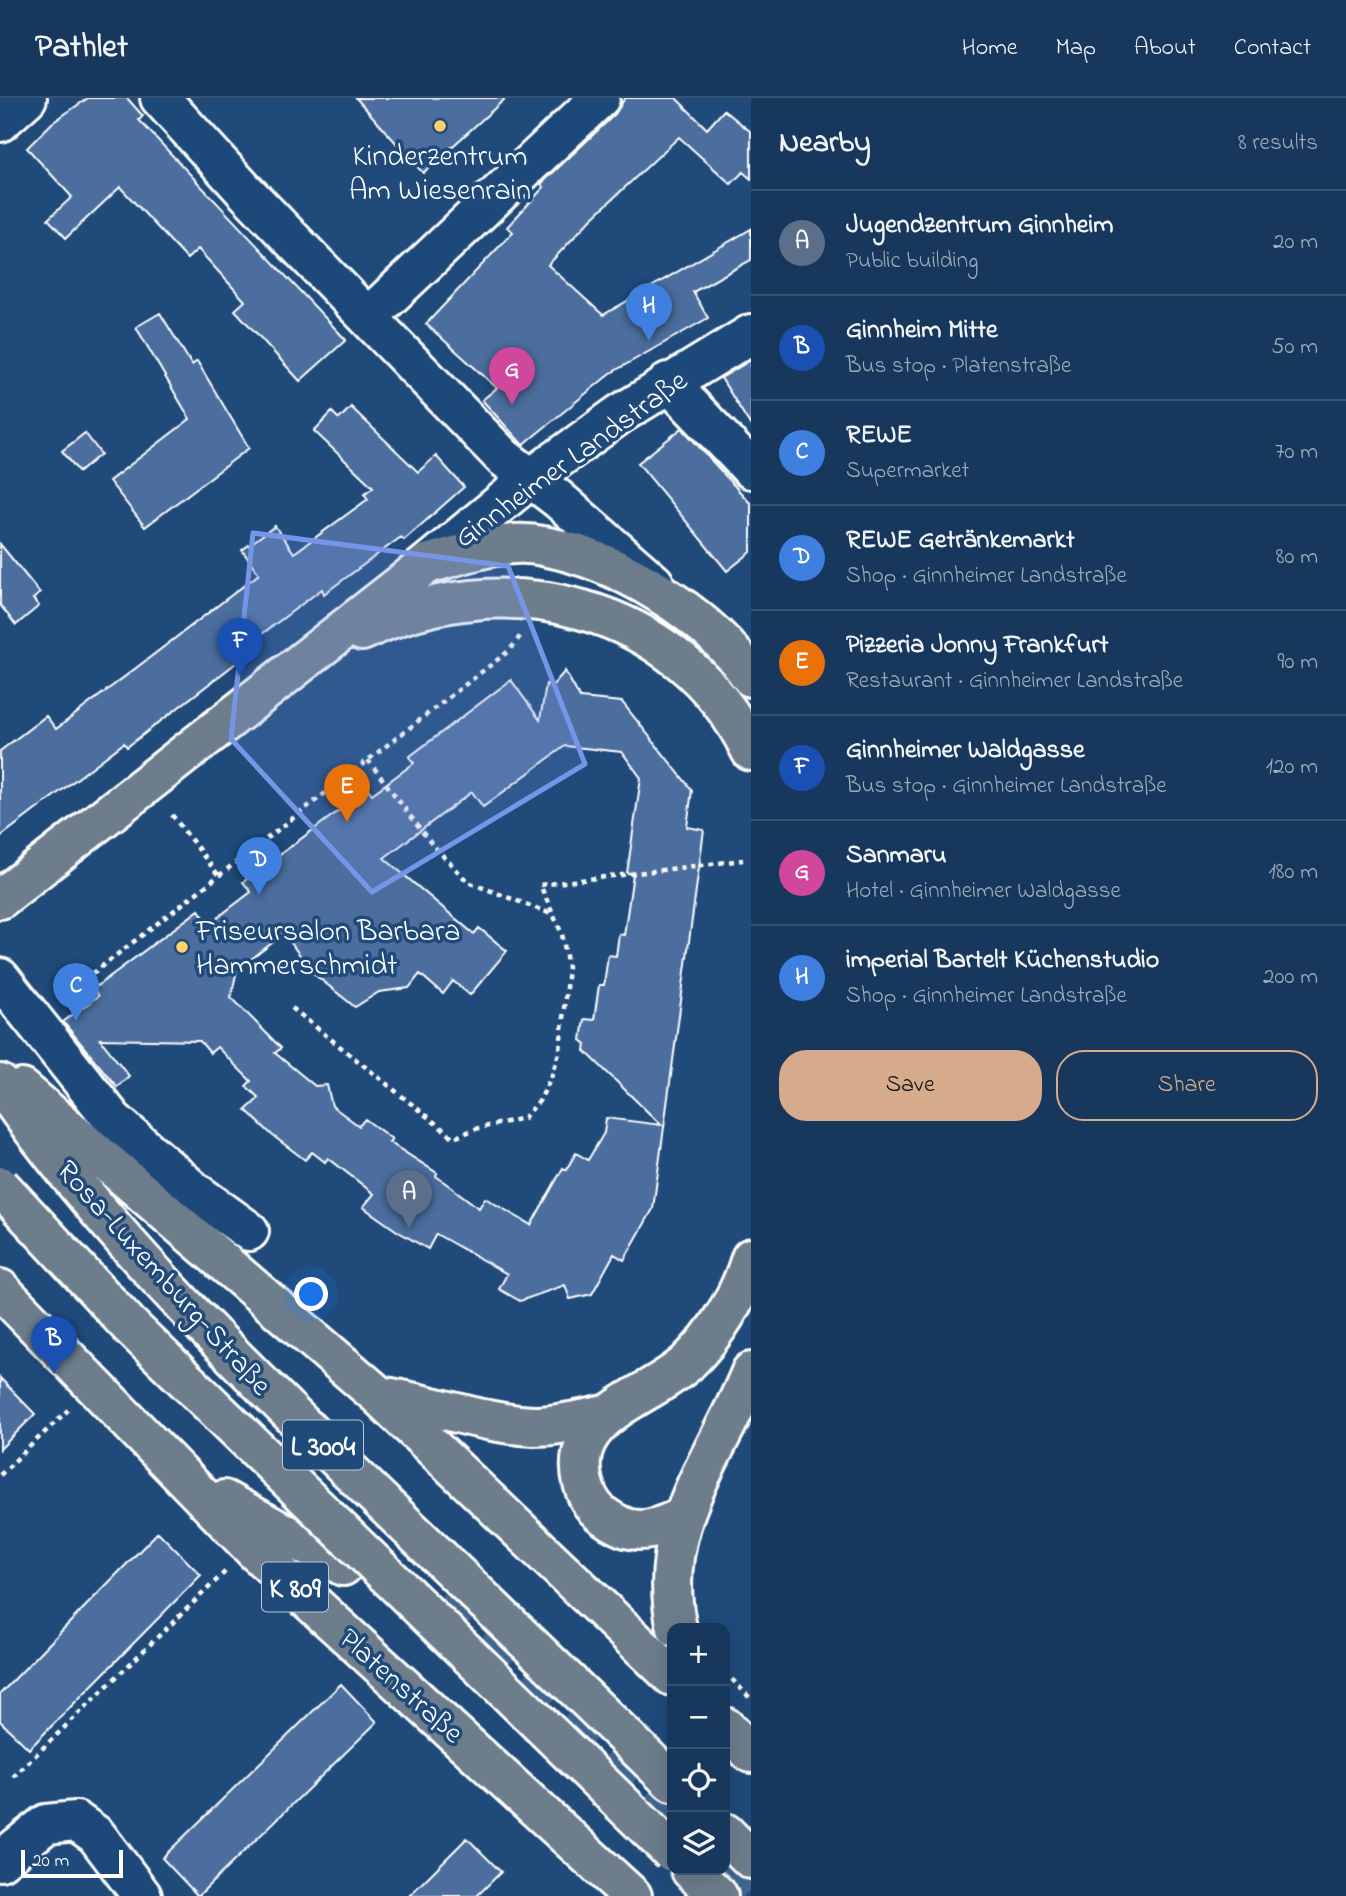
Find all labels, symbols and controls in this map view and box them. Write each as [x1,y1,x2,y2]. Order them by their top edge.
text: Pathlet [35,24,128,72]
text: Home [962,31,1018,66]
text: Map [1056,31,1096,66]
text: About [1134,31,1196,66]
text: Contact [1234,31,1311,66]
marker: Kinderzentrum Am Wiesenrain [432,118,448,134]
text: Nearby [779,122,871,166]
text: 8 results [1238,127,1318,160]
place label: Kinderzentrum Am Wiesenrain [349,136,531,214]
text: Jugendzentrum Ginnheim [846,207,1113,245]
text: A [795,226,809,259]
text: 20 m [1273,226,1318,259]
text: Public building [846,245,978,278]
pin: H [626,283,672,341]
text: Ginnheim Mitte [846,312,998,350]
text: B [794,331,810,364]
text: 50 m [1271,331,1318,364]
pin: G [489,347,535,405]
text: Bus stop · Platenstraße [846,350,1071,383]
street label: Ginnheimer Landstraße [446,361,694,555]
text: REWE [846,417,912,455]
text: C [796,436,808,469]
text: 70 m [1275,436,1318,469]
text: Supermarket [846,455,969,488]
text: REWE Getränkemarkt [846,522,1075,560]
text: D [794,541,810,574]
text: 80 m [1276,541,1318,574]
text: Shop · Ginnheimer Landstraße [846,560,1127,593]
pin: F [217,618,263,676]
text: Pizzeria Jonny Frankfurt [846,627,1108,665]
text: E [795,646,809,679]
text: 90 m [1278,646,1318,679]
text: Restaurant · Ginnheimer Landstraße [846,665,1183,698]
text: Ginnheimer Waldgasse [846,732,1085,770]
text: F [795,751,809,784]
text: 120 m [1266,751,1318,784]
pin: E [324,764,370,822]
text: Bus stop · Ginnheimer Landstraße [846,770,1166,803]
pin: D [236,837,282,895]
text: Sanmaru [846,837,947,875]
text: G [795,856,809,889]
text: 180 m [1269,856,1318,889]
text: Hotel · Ginnheimer Waldgasse [846,875,1121,908]
place label: Friseursalon Barbara Hammerschmidt [195,911,460,989]
marker: Friseursalon Barbara Hammerschmidt [174,939,190,955]
text: imperial Bartelt Küchenstudio [846,942,1159,980]
text: H [795,961,809,994]
text: 200 m [1263,961,1318,994]
pin: C [53,963,99,1021]
text: Shop · Ginnheimer Landstraße [846,980,1127,1013]
button: Save [779,1050,1042,1121]
button: Share [1056,1050,1318,1121]
street label: Rosa-Luxemburg-Straße [45,1151,281,1407]
pin: A [386,1170,432,1228]
your location [294,1277,328,1311]
pin: B [31,1316,77,1374]
road number: L 3004 [283,1420,363,1470]
road number: K 809 [262,1562,328,1612]
street label: Platenstraße [328,1619,473,1756]
map controls [667,1623,730,1875]
button: + [667,1623,730,1686]
button: − [667,1686,730,1749]
button: locate [667,1749,730,1812]
button: layers [667,1812,730,1875]
scale bar [21,1847,122,1879]
text: 20 m [32,1848,69,1875]

